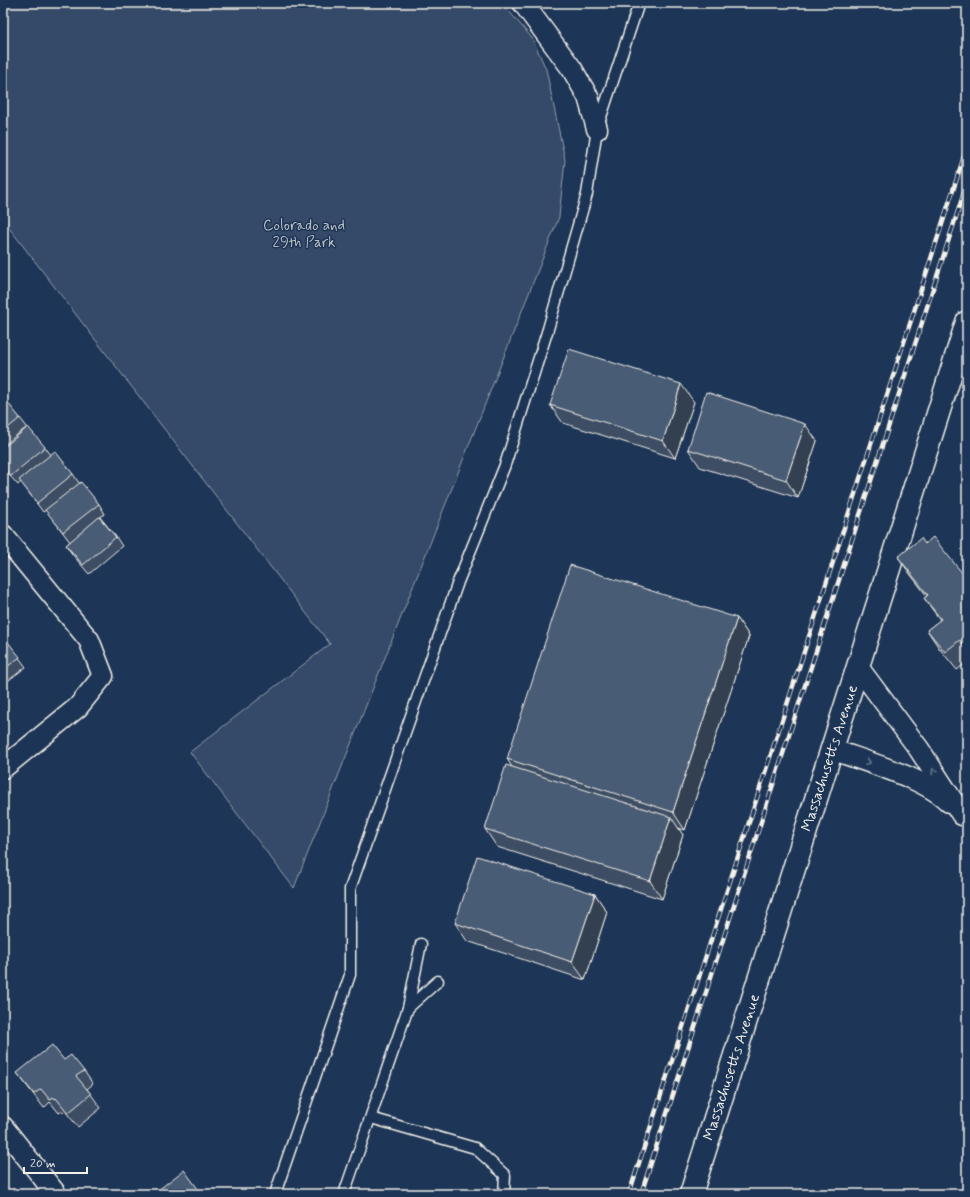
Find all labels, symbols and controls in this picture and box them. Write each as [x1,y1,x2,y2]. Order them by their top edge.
park label: Colorado and 29th Park [263,216,345,253]
street label: Massachusetts Avenue [797,683,863,834]
one-way arrow [864,758,871,766]
one-way arrow [931,768,938,775]
street label: Massachusetts Avenue [699,992,765,1143]
scale bar [24,1149,87,1175]
text: 20 m [30,1156,56,1172]

